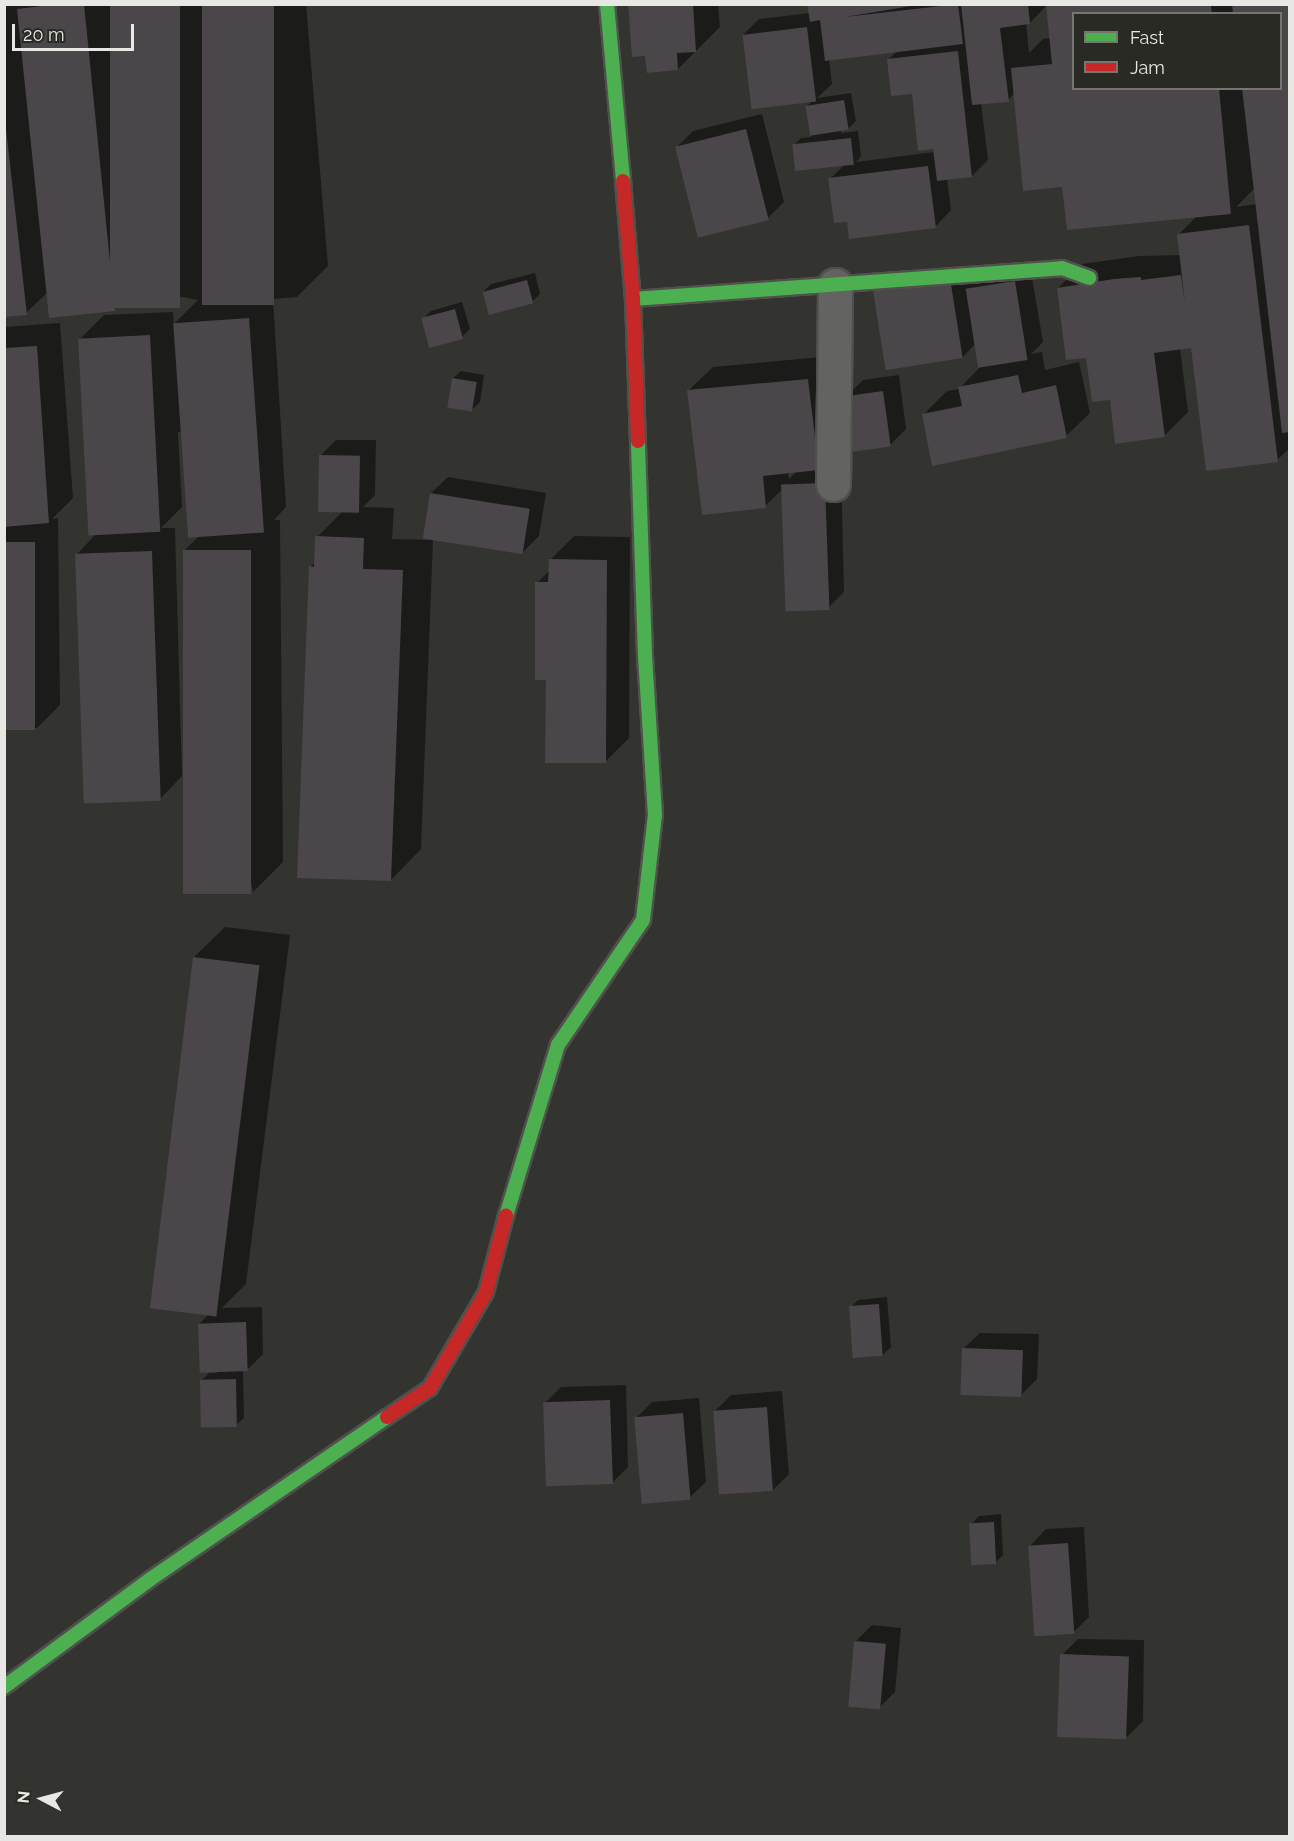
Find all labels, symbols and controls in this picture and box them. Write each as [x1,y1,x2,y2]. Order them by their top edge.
scale bar [15,12,136,50]
legend [1072,12,1282,90]
text: 20 m [23,24,65,45]
text: Fast [1130,27,1164,48]
text: Jam [1130,57,1165,78]
north arrow [12,1769,72,1829]
text: N [14,1790,34,1804]

